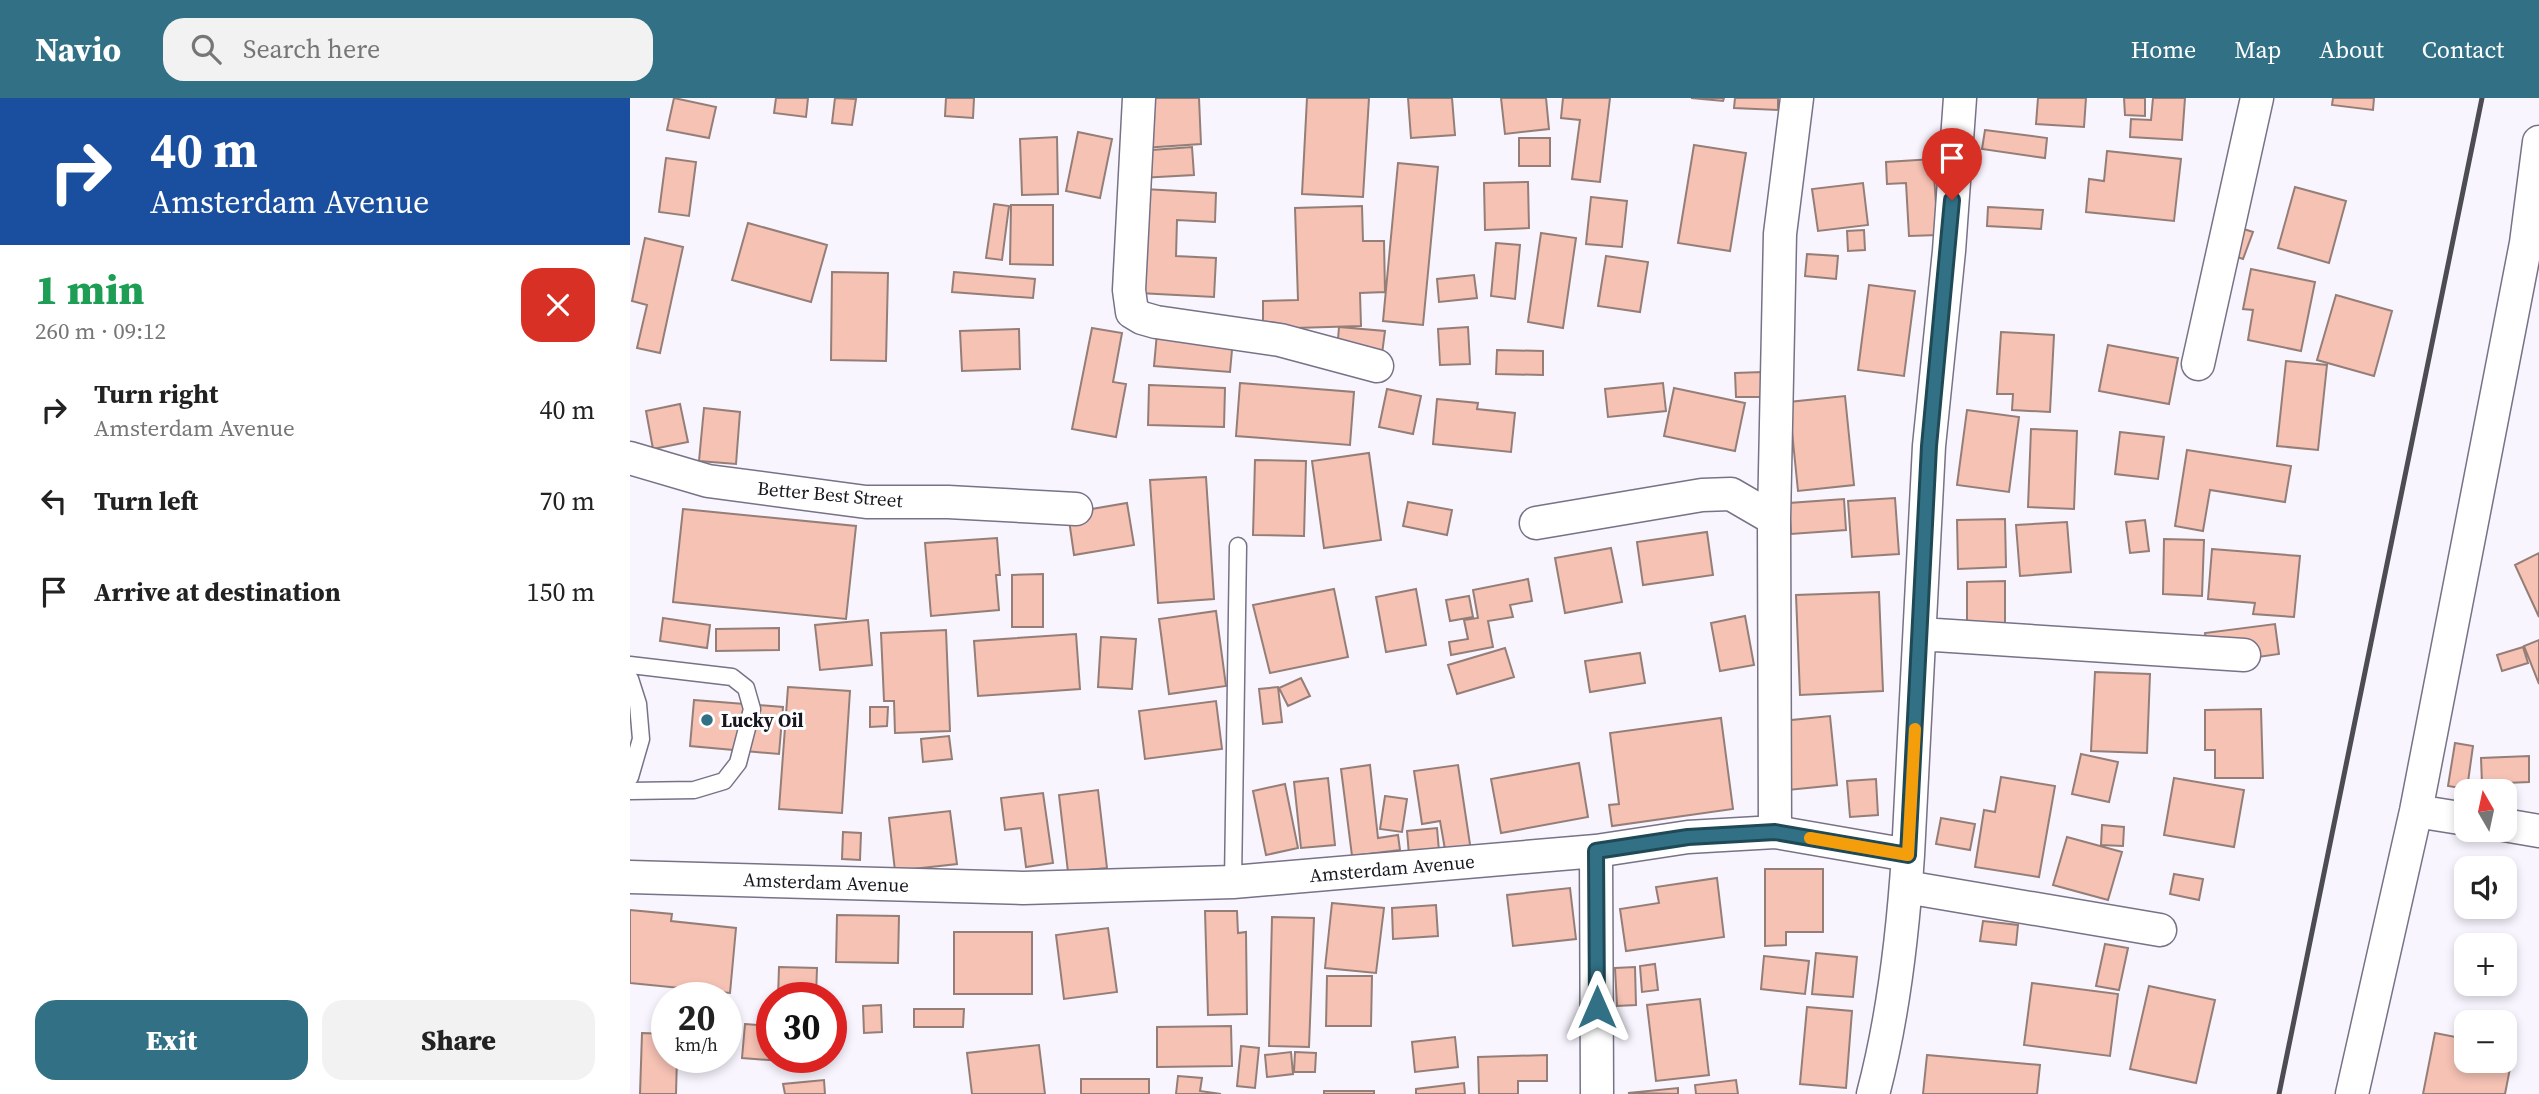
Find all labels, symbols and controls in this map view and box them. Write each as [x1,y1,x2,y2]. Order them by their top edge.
search box [163,18,653,81]
text: Navio [35,27,121,72]
icon: search [187,30,225,68]
text: Search here [243,31,380,67]
text: Home [2131,33,2196,66]
text: Map [2234,33,2281,66]
text: About [2319,33,2384,66]
text: Contact [2422,33,2504,66]
text: 40 m [150,116,258,183]
icon: right [35,126,126,217]
pin [1922,128,1982,200]
icon: arrive [1933,139,1971,177]
text: Amsterdam Avenue [150,180,429,224]
text: 1 min [35,260,145,318]
button: close [521,268,595,342]
text: 260 m · 09:12 [35,315,166,347]
text: Turn right [94,376,218,412]
icon: right [35,391,73,429]
text: 40 m [540,392,595,428]
text: Amsterdam Avenue [94,412,295,444]
street label: Better Best Street [756,475,905,513]
icon: left [35,482,73,520]
text: Turn left [94,483,198,519]
text: 70 m [540,483,595,519]
icon: arrive [35,573,73,611]
text: Arrive at destination [94,574,341,610]
text: 150 m [527,574,595,610]
place label: Lucky Oil [721,707,804,733]
marker: Lucky Oil [699,712,715,728]
north arrow [2454,779,2516,842]
map controls [2454,779,2517,1073]
street label: Amsterdam Avenue [1308,848,1476,888]
button: sound [2454,856,2517,919]
street label: Amsterdam Avenue [743,866,909,898]
button: + [2454,933,2517,996]
position arrow [1560,970,1634,1044]
speed limit sign: 30 [756,982,847,1073]
text: 20 [678,994,715,1042]
button: Exit [35,1000,308,1080]
button: Share [322,1000,595,1080]
button: − [2454,1010,2517,1073]
text: km/h [675,1032,718,1057]

